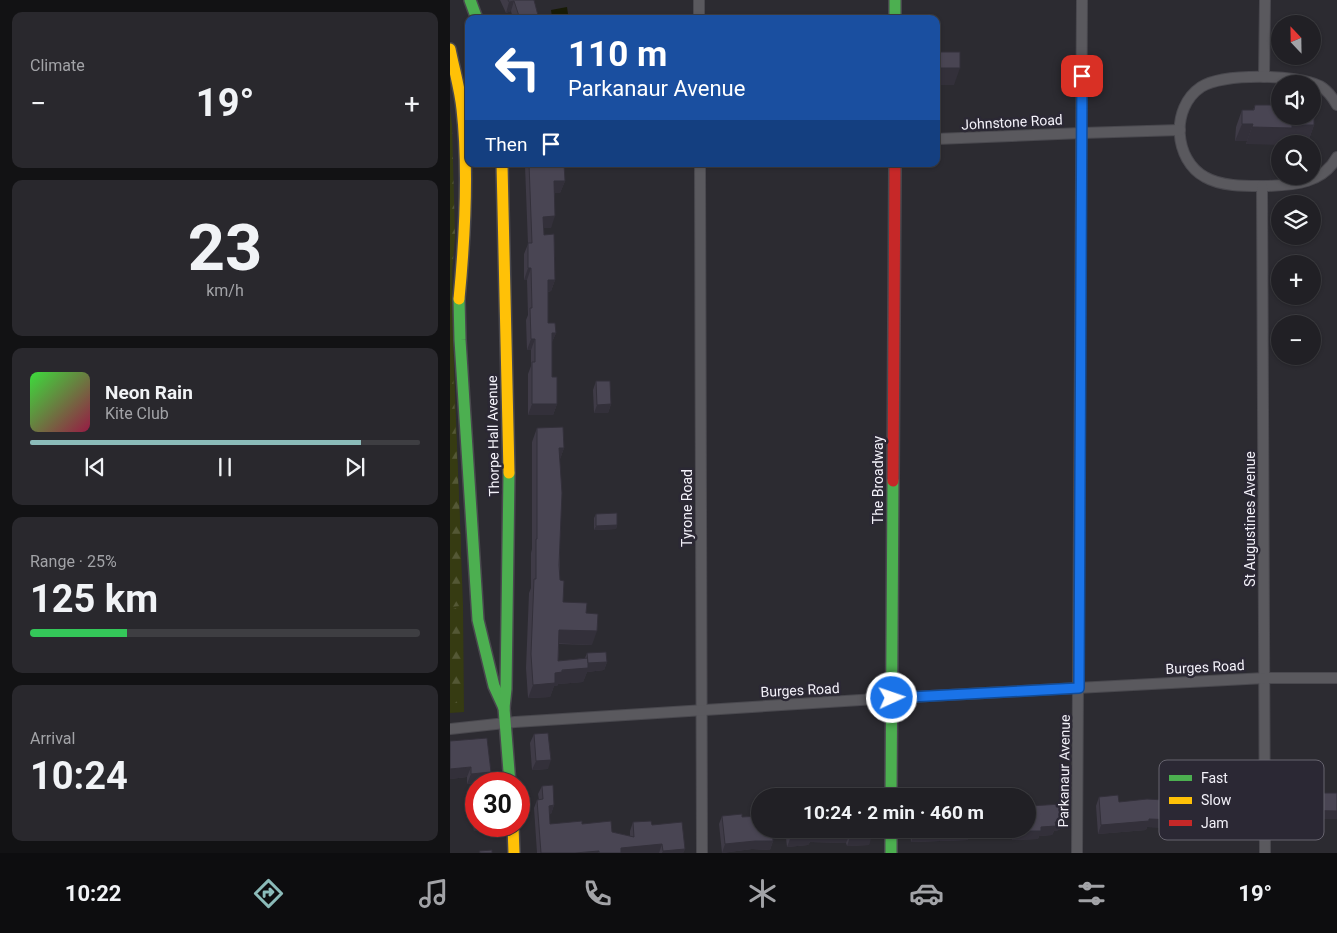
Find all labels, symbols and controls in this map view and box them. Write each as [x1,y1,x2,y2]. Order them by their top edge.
north arrow [1271,15,1321,65]
map controls [1271,15,1321,365]
text: 110 m [568,34,667,75]
icon: left [485,35,550,100]
pin [1061,55,1103,97]
text: Climate [30,56,85,75]
icon: arrive [1068,62,1096,90]
button: sound [1271,75,1321,125]
text: Parkanaur Avenue [568,76,745,101]
text: 19° [196,81,254,125]
text: − [30,87,46,120]
text: + [404,87,420,120]
street label: Johnstone Road [961,111,1063,133]
icon: arrive [537,130,565,158]
text: Then [485,133,527,156]
button: search [1271,135,1321,185]
button: layers [1271,195,1321,245]
text: 23 [188,210,262,286]
button: + [1271,255,1321,305]
text: km/h [206,281,244,300]
button: − [1271,315,1321,365]
street label: Thorpe Hall Avenue [484,375,502,497]
text: Neon Rain [105,381,193,404]
text: Kite Club [105,404,169,423]
street label: The Broadway [870,435,886,524]
street label: St Augustines Avenue [1242,451,1258,587]
icon: previous [81,453,109,481]
icon: pause [211,453,239,481]
icon: next [341,453,369,481]
street label: Tyrone Road [679,469,695,547]
text: Range · 25% [30,552,117,571]
text: 125 km [30,577,158,621]
street label: Burges Road [1165,657,1245,677]
position arrow [865,671,917,723]
street label: Burges Road [760,680,840,700]
street label: Parkanaur Avenue [1055,714,1073,828]
text: Arrival [30,729,75,748]
text: 10:24 [30,754,128,798]
legend [1159,760,1324,840]
text: Fast [1201,770,1228,786]
speed limit sign: 30 [465,772,530,837]
text: Slow [1201,792,1232,808]
text: 10:24 · 2 min · 460 m [803,801,984,824]
text: Jam [1201,815,1229,831]
icon: directions [251,876,286,911]
icon: music [416,876,451,911]
icon: phone [580,876,615,911]
icon: climate [745,876,780,911]
icon: car [909,876,944,911]
icon: filters [1074,876,1109,911]
text: 10:22 [65,881,121,906]
text: 19° [1238,881,1272,906]

